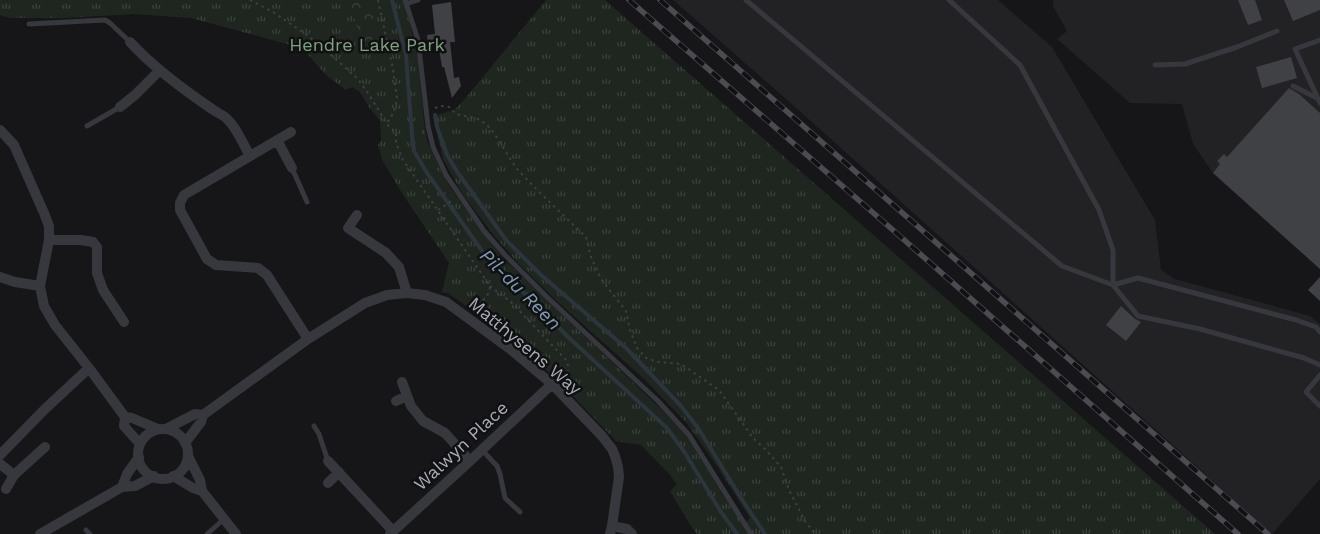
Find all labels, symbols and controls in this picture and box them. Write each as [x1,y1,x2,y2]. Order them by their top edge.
park label: Hendre Lake Park [289,34,445,55]
water label: Pil-du Reen [475,244,566,335]
street label: Matthysens Way [465,292,587,399]
street label: Walwyn Place [409,397,512,494]

